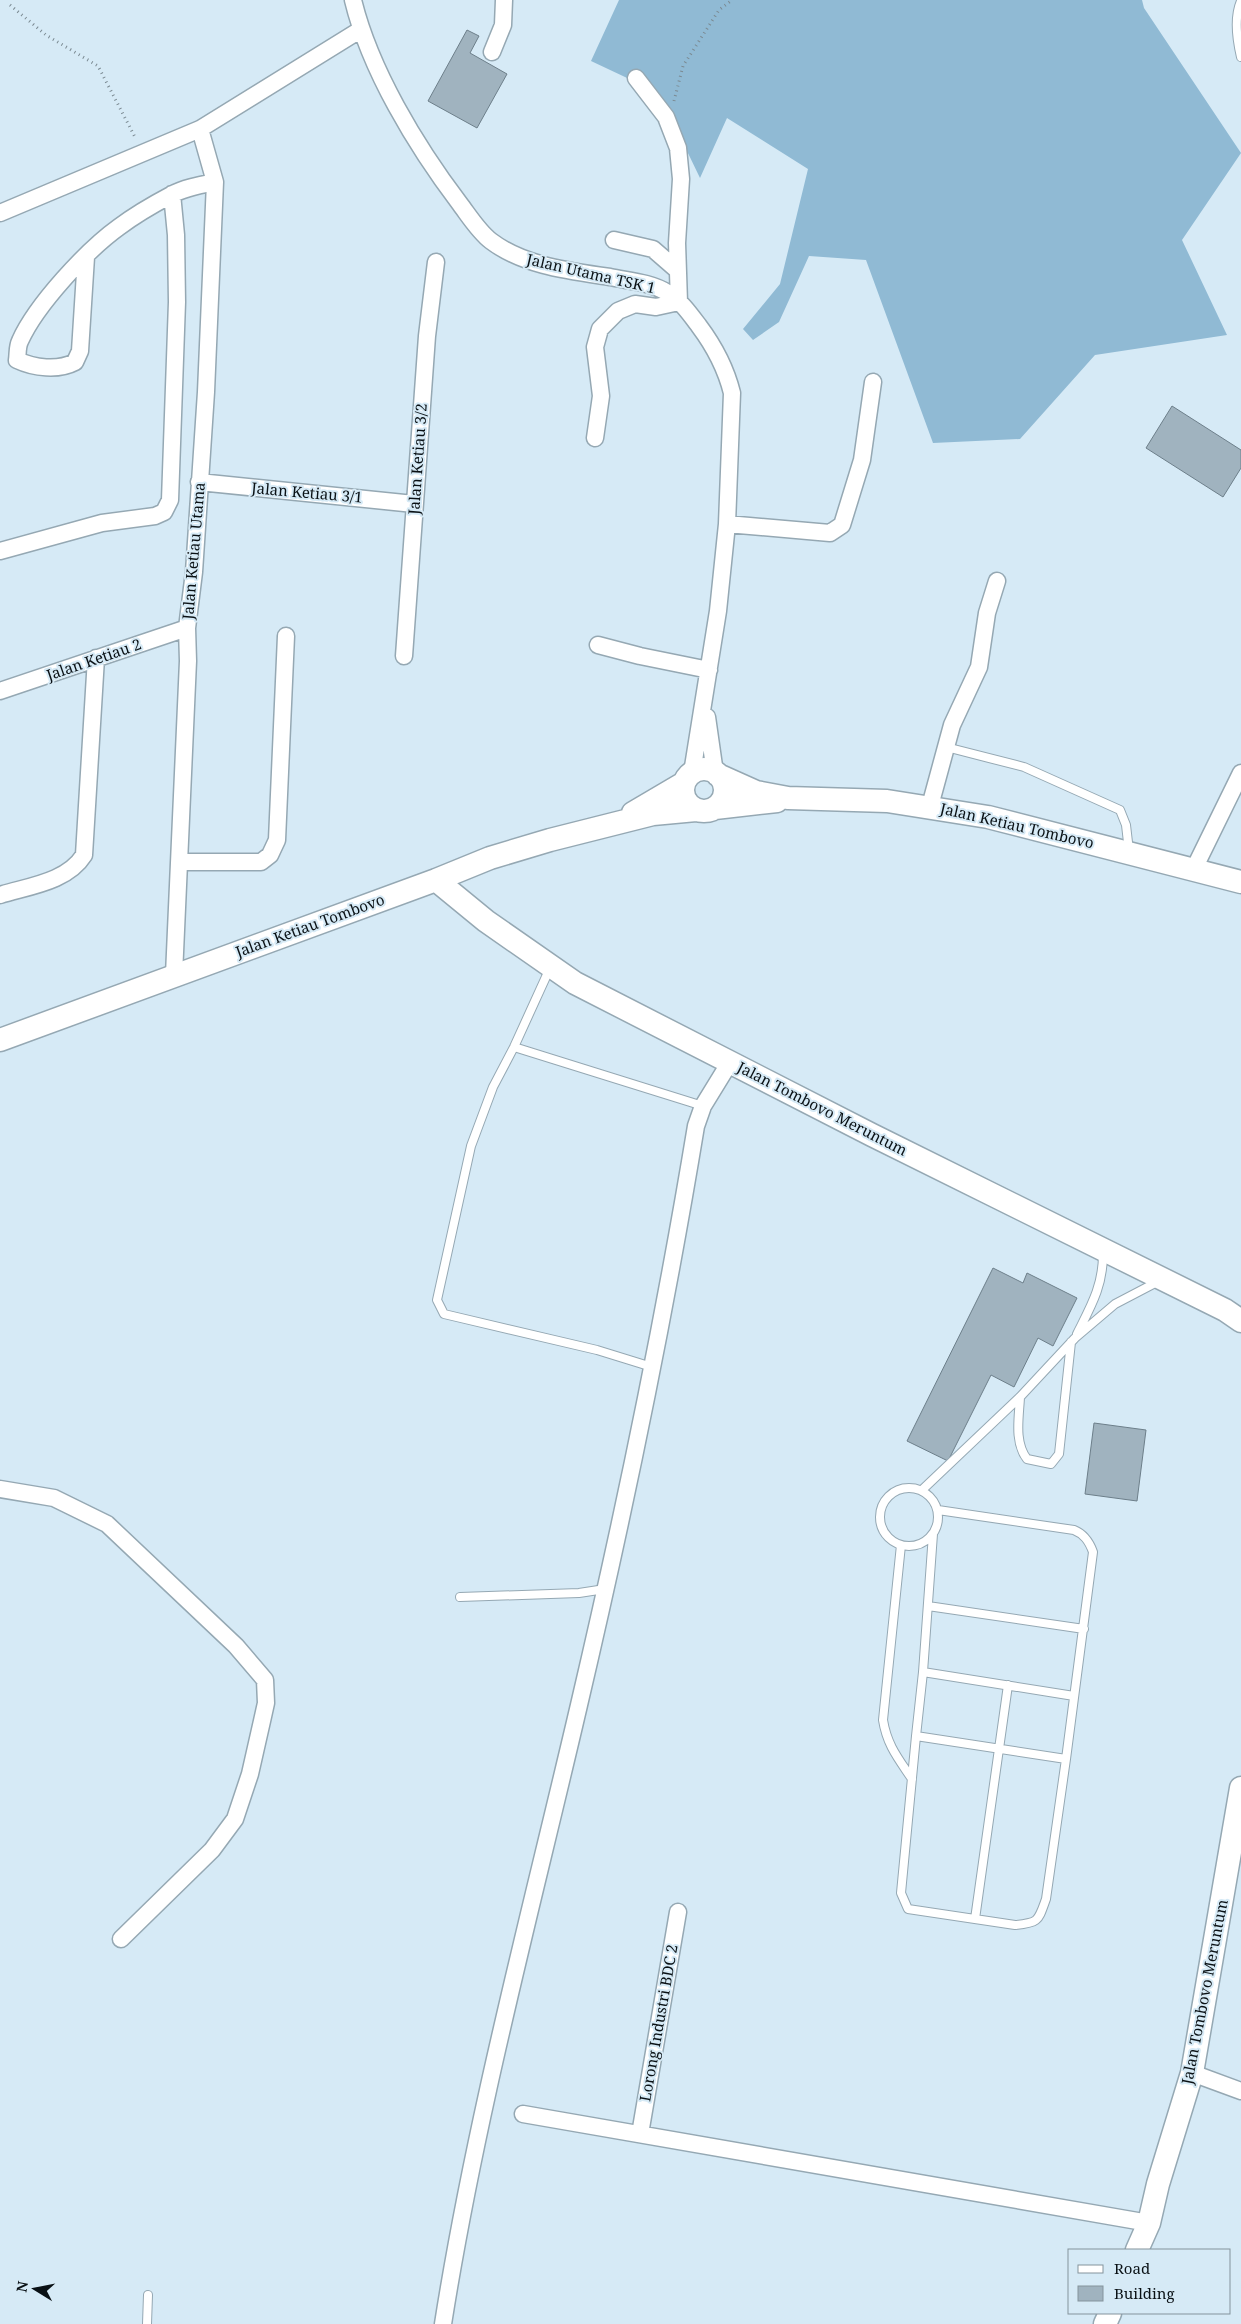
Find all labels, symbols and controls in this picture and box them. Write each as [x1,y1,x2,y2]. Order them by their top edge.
street label: Jalan Utama TSK 1 [524,248,658,298]
street label: Jalan Ketiau 3/2 [403,402,431,516]
street label: Jalan Ketiau 3/1 [250,477,364,507]
street label: Jalan Ketiau Utama [177,481,209,621]
street label: Jalan Ketiau 2 [43,633,144,685]
street label: Jalan Ketiau Tombovo [937,797,1096,852]
street label: Jalan Ketiau Tombovo [231,889,387,962]
street label: Jalan Tombovo Meruntum [733,1056,911,1160]
street label: Jalan Tombovo Meruntum [1176,1898,1232,2087]
street label: Lorong Industri BDC 2 [634,1943,682,2103]
legend [1068,2249,1231,2314]
text: Road [1114,2258,1150,2278]
north arrow [10,2264,60,2314]
text: N [11,2280,32,2294]
text: Building [1114,2283,1175,2303]

